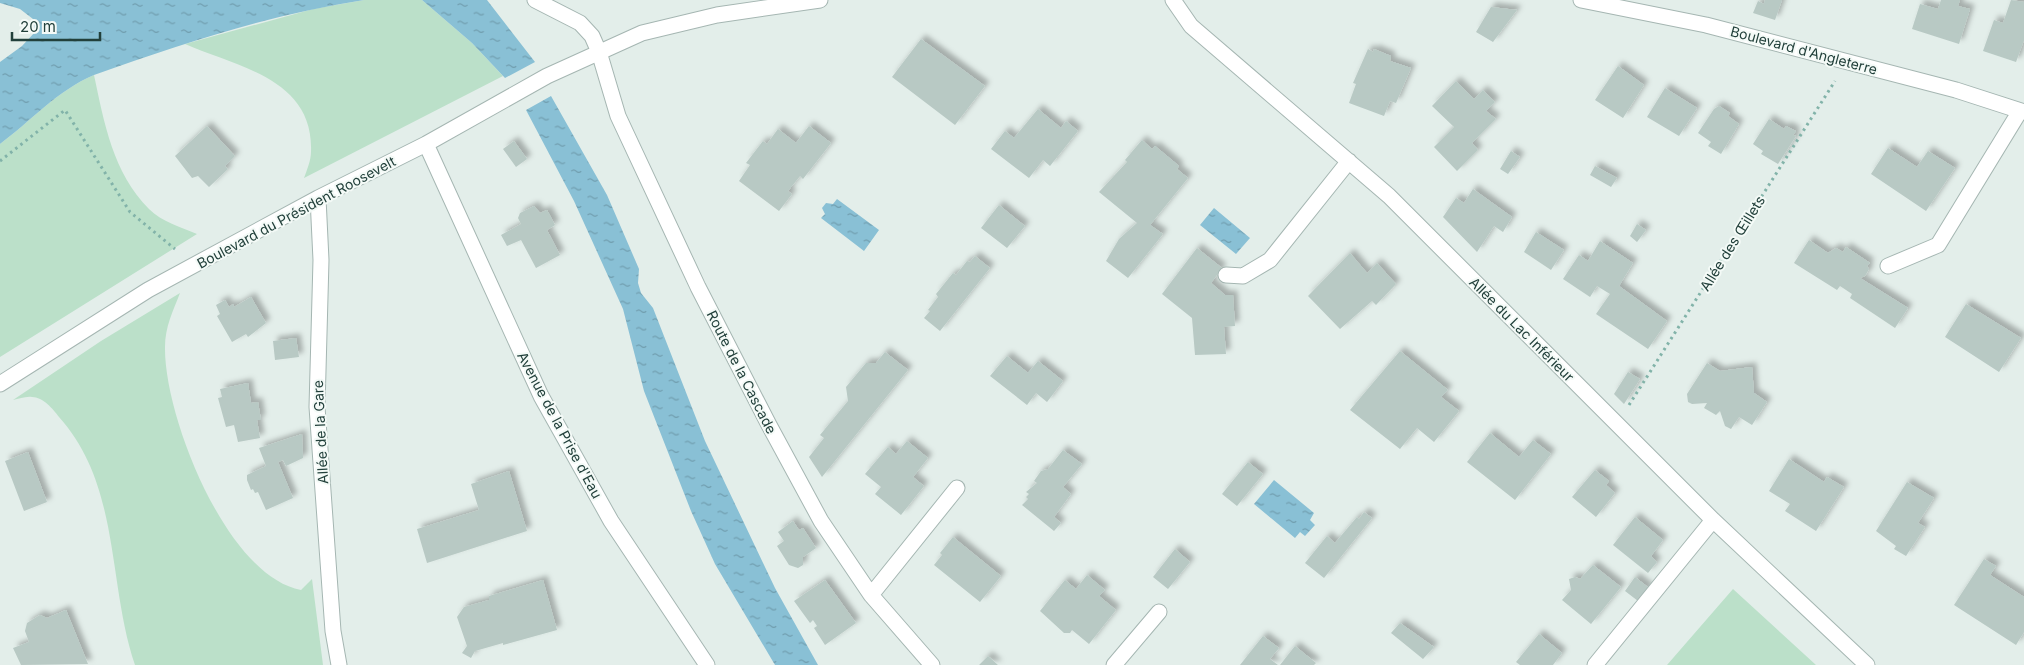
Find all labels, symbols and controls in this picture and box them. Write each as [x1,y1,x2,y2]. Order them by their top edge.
scale bar [12,10,100,42]
text: 20 m [20,17,56,36]
street label: Boulevard d'Angleterre [1729,22,1879,78]
street label: Boulevard du Président Roosevelt [194,152,399,272]
street label: Allée des Œillets [1696,192,1768,294]
street label: Allée du Lac Inférieur [1466,273,1578,385]
street label: Route de la Cascade [704,308,780,436]
street label: Avenue de la Prise d'Eau [514,349,606,501]
street label: Allée de la Gare [309,380,331,484]

